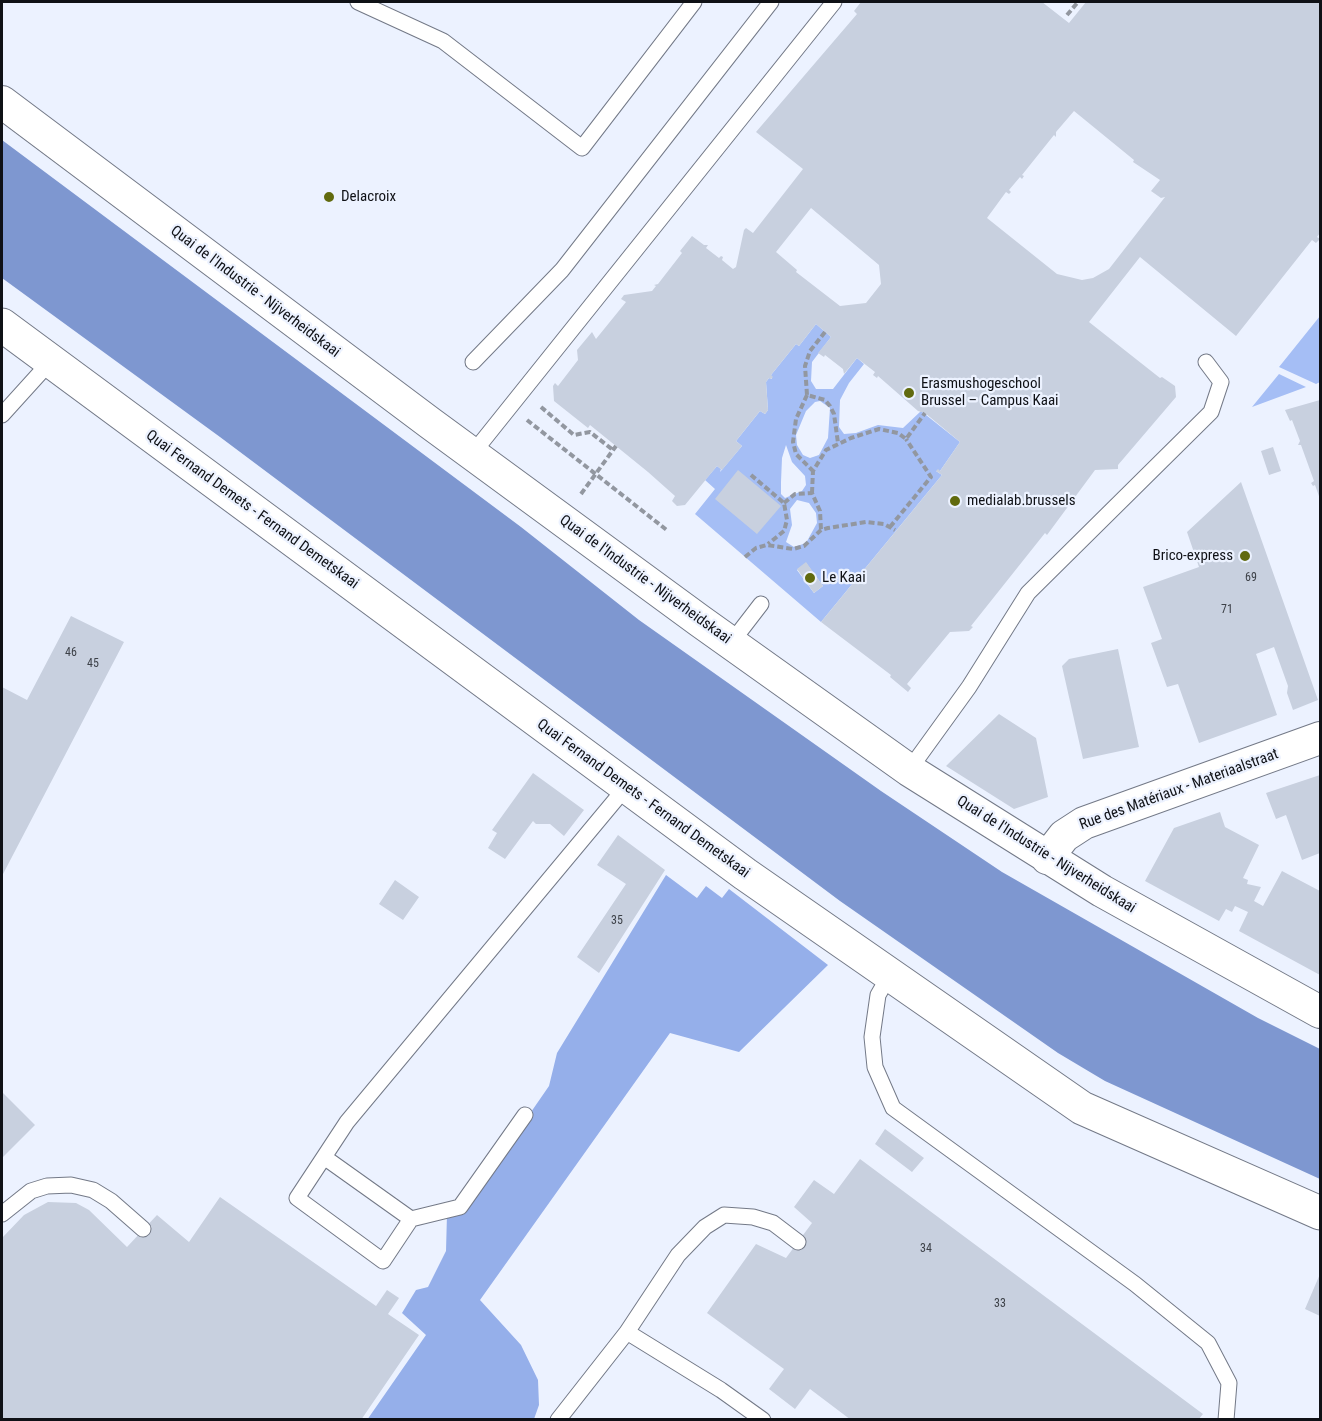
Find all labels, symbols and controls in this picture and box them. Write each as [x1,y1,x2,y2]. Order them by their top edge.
place label: Delacroix [341,188,396,206]
marker: Delacroix [322,190,336,204]
street label: Quai de l'Industrie - Nijverheidskaai [167,222,343,362]
place label: Erasmushogeschool Brussel – Campus Kaai [921,375,1059,410]
marker: Erasmushogeschool Brussel – Campus Kaai [902,386,916,400]
street label: Quai Fernand Demets - Fernand Demetskaai [142,427,362,593]
place label: medialab.brussels [967,492,1076,510]
marker: medialab.brussels [948,494,962,508]
street label: Quai de l'Industrie - Nijverheidskaai [556,512,734,648]
place label: Brico-express [1152,547,1233,565]
marker: Brico-express [1238,549,1252,563]
place label: Le Kaai [822,569,866,587]
marker: Le Kaai [803,571,817,585]
house number: 69 [1245,571,1257,585]
house number: 71 [1221,603,1233,617]
house number: 46 [65,646,77,660]
house number: 45 [87,657,99,671]
street label: Quai Fernand Demets - Fernand Demetskaai [533,716,753,882]
street label: Rue des Matériaux - Materiaalstraat [1077,746,1281,834]
street label: Quai de l'Industrie - Nijverheidskaai [953,792,1139,918]
house number: 35 [611,914,623,928]
house number: 34 [920,1242,932,1256]
house number: 33 [994,1297,1006,1311]

